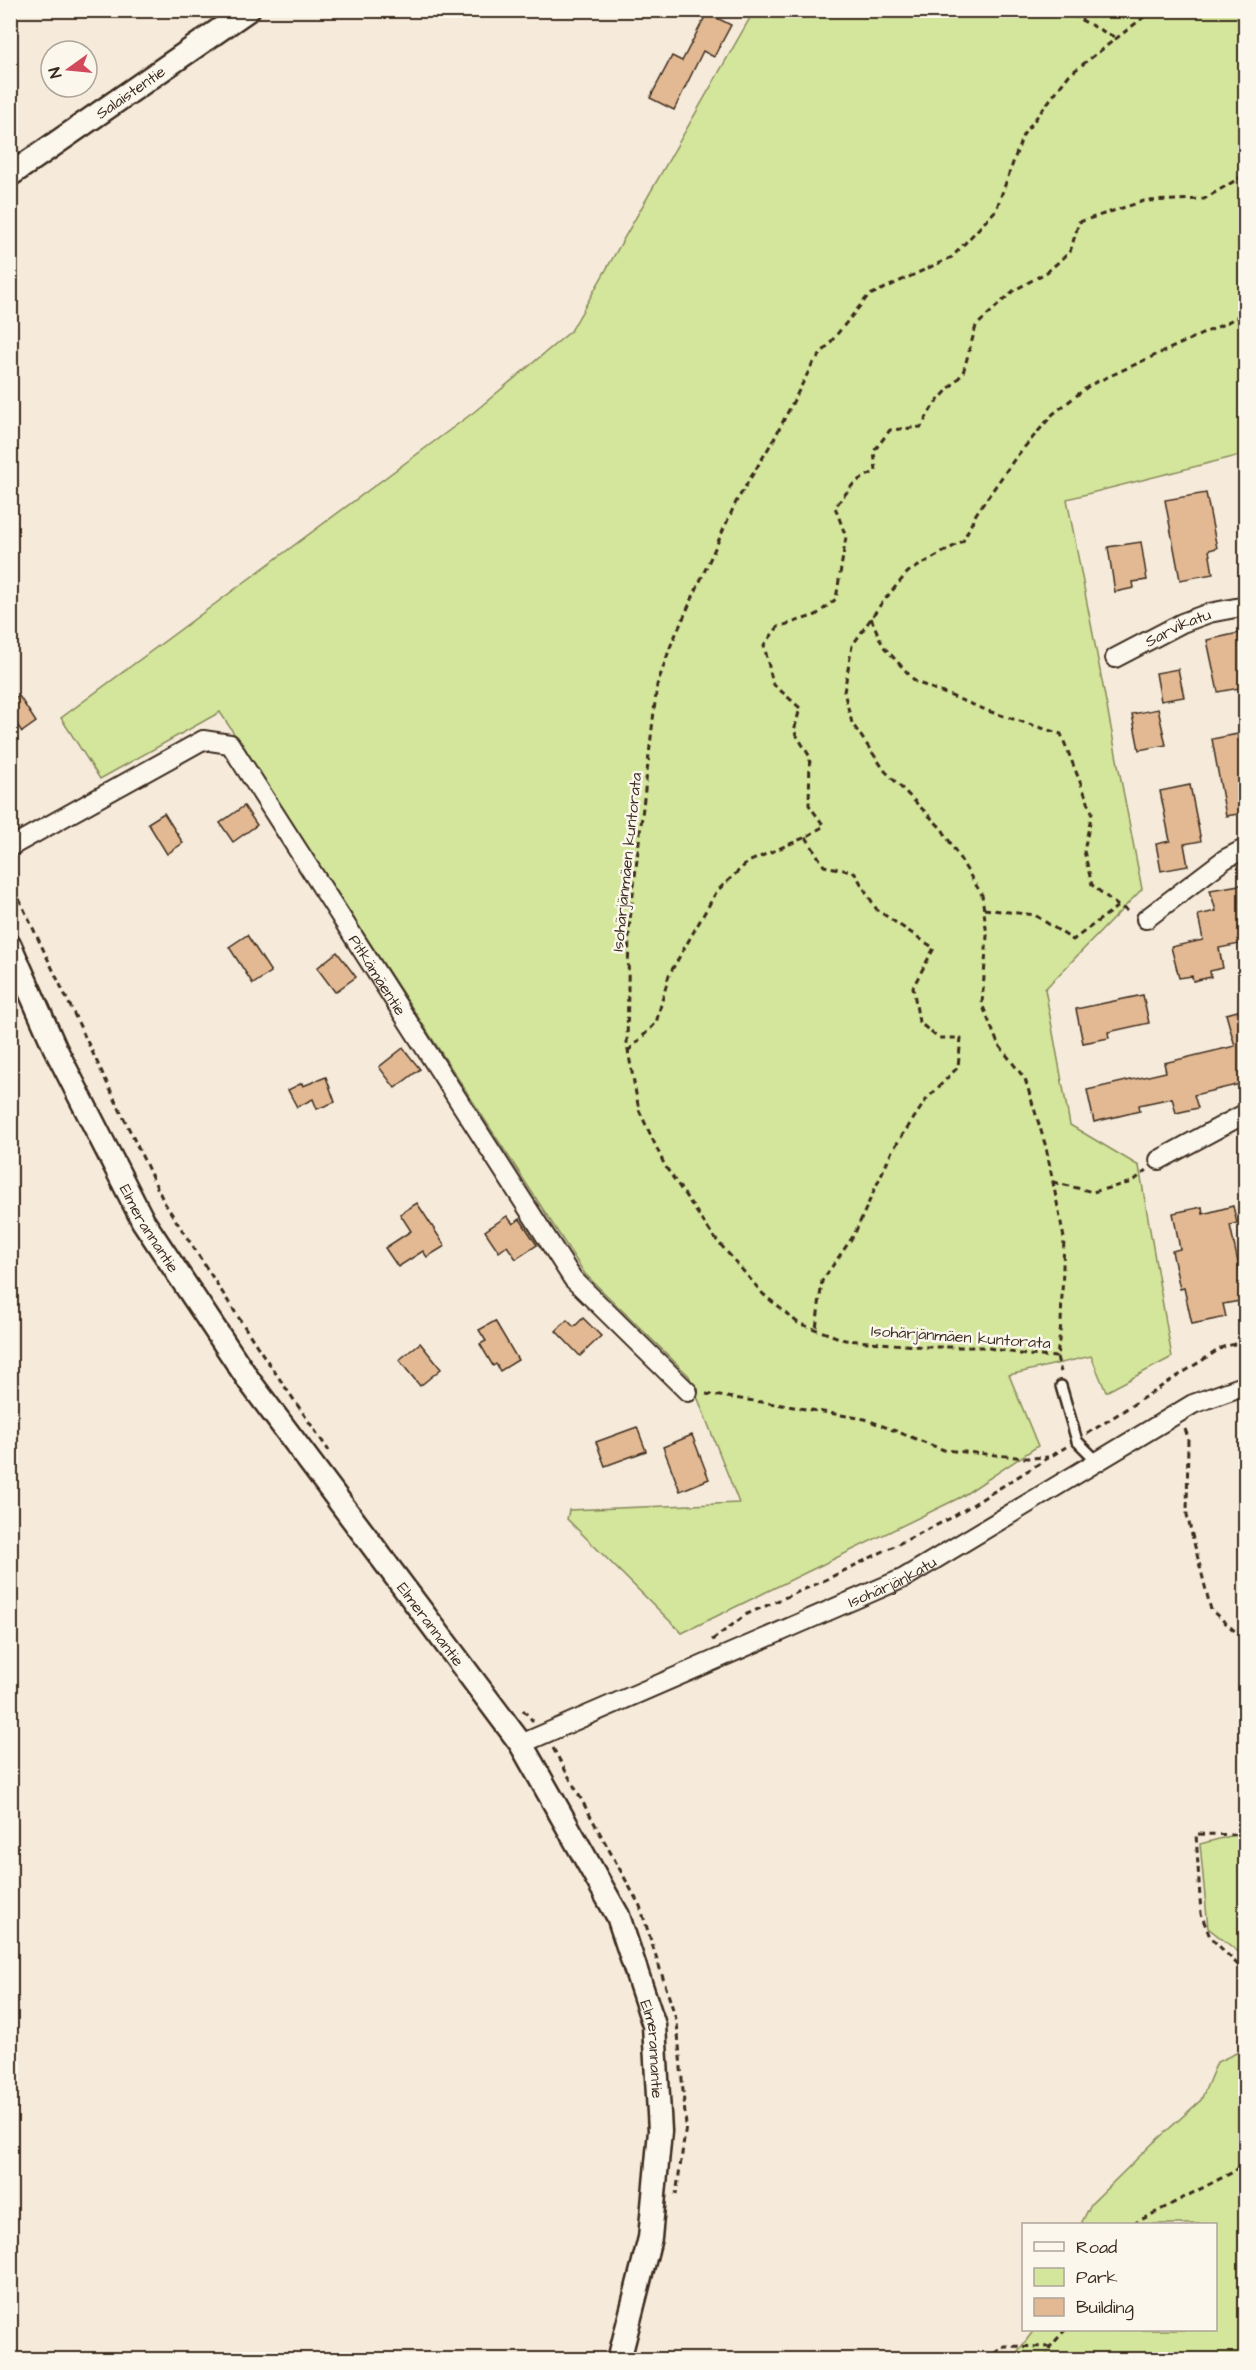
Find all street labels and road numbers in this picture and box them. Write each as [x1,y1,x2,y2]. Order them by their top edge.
street label: Salaistentie [91,61,170,125]
street label: Sarvikatu [1141,603,1214,653]
street label: Isohärjänmäen kuntorata [607,771,647,953]
street label: Pitkämäentie [343,931,411,1020]
street label: Elmerannantie [114,1180,184,1277]
street label: Isohärjänmäen kuntorata [870,1320,1051,1354]
street label: Isohärjänkatu [845,1551,941,1613]
street label: Elmerannantie [392,1578,469,1671]
street label: Elmerannantie [634,1997,668,2099]

